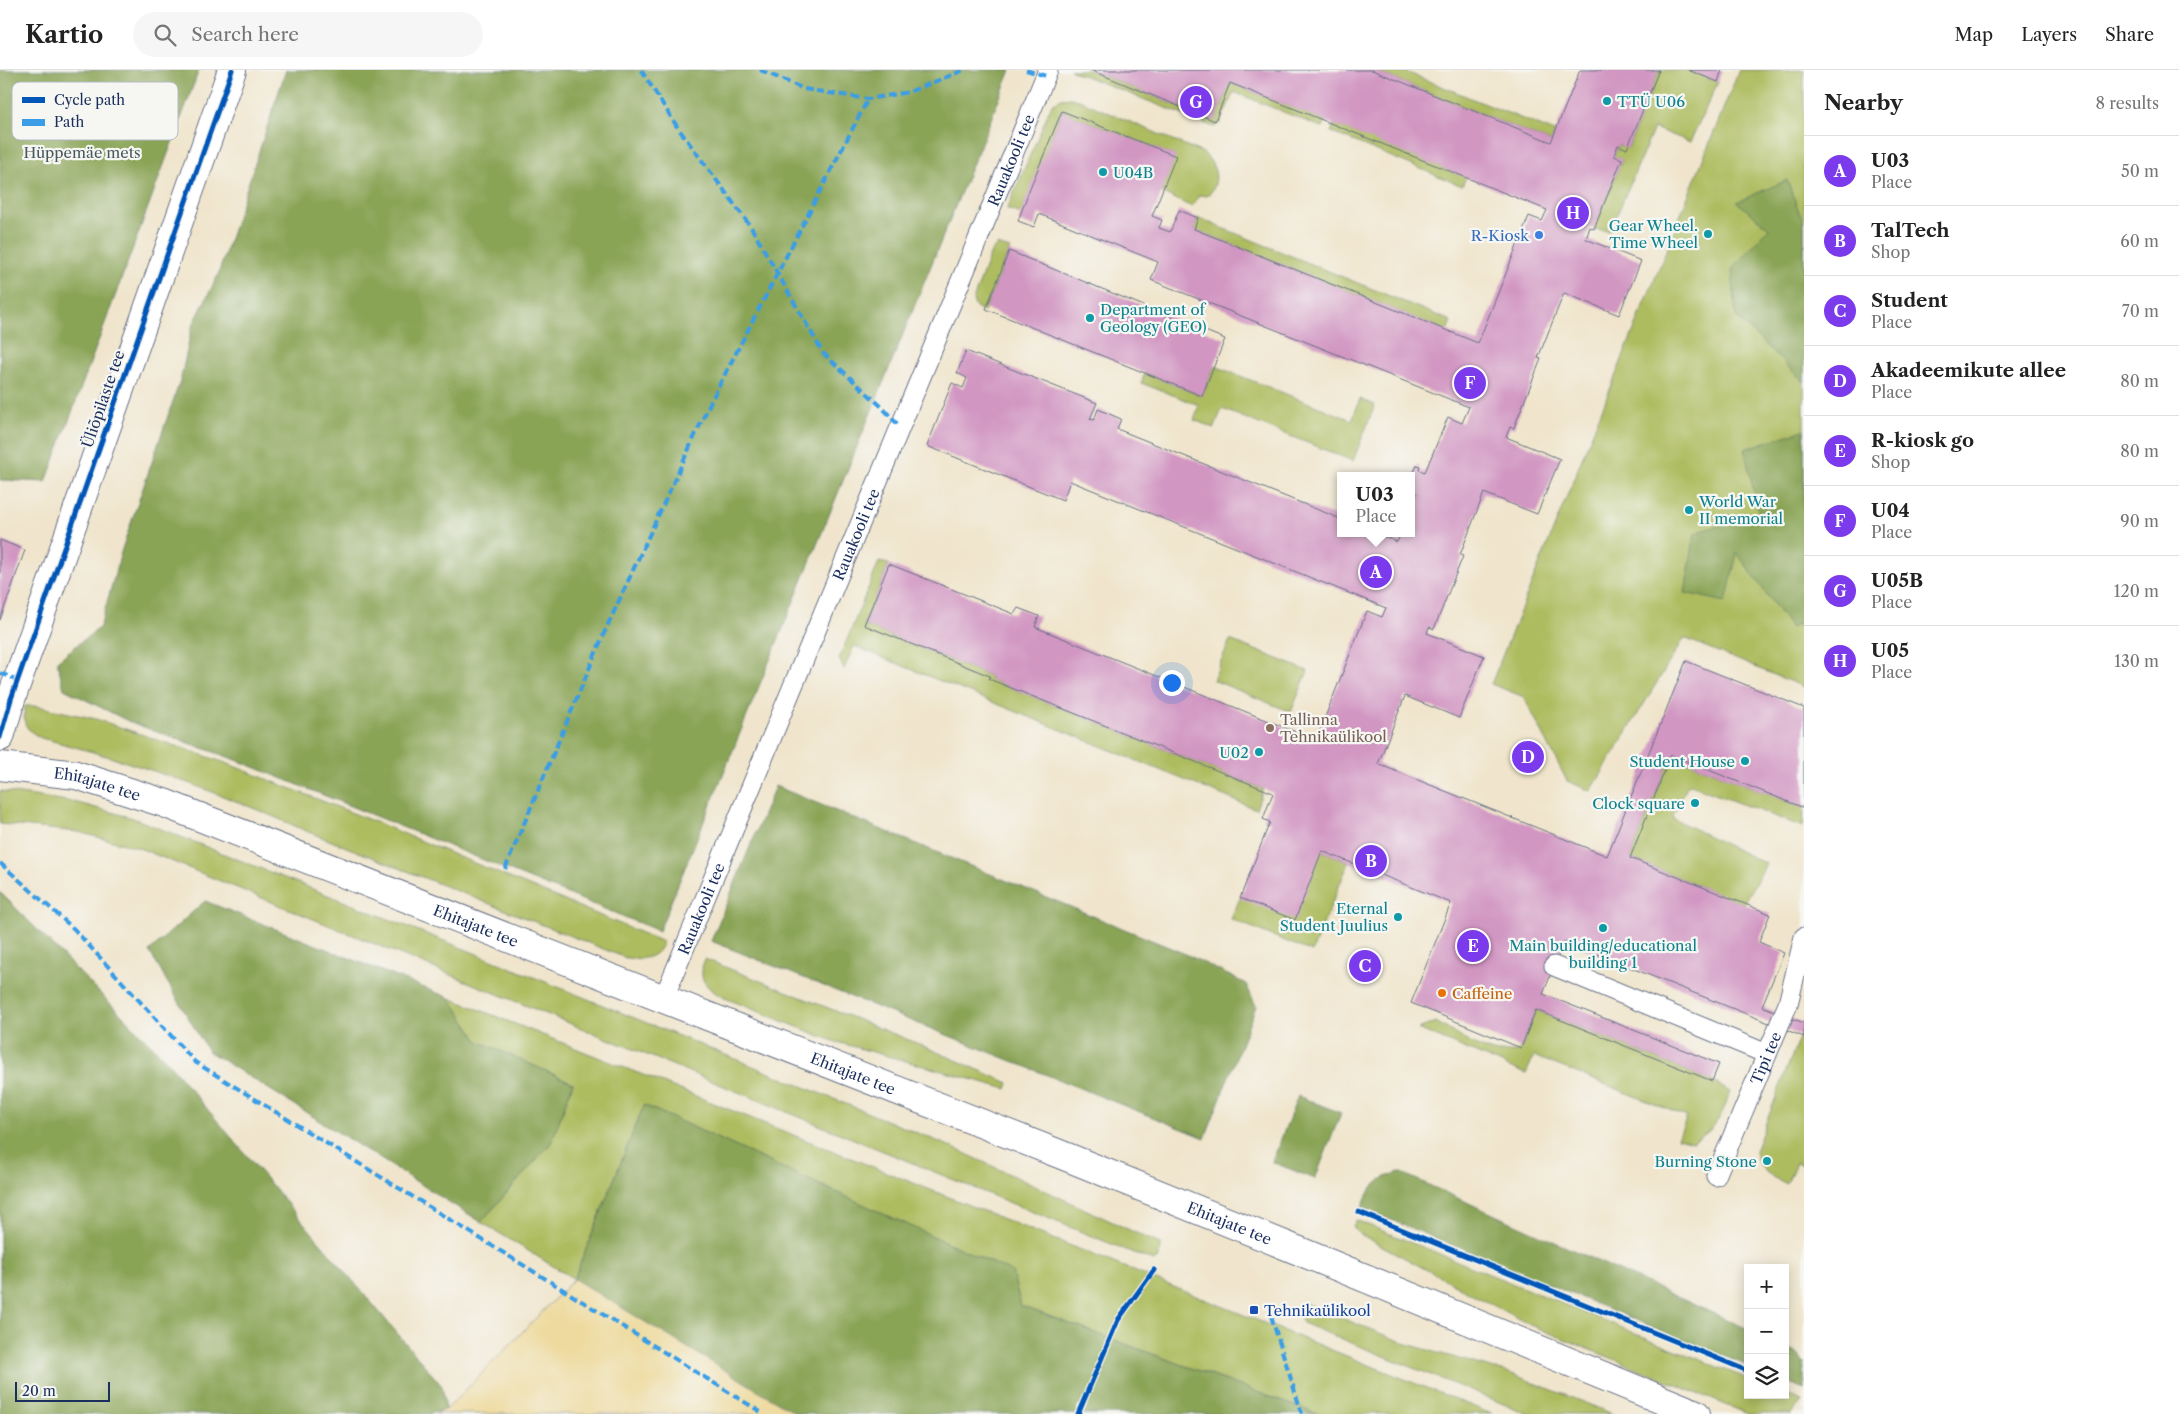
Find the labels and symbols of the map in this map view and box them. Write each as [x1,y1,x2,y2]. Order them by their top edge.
legend [12,82,178,140]
pin: G [1180,83,1212,121]
text: Cycle path [54,91,125,109]
place label: TTÜ U06 [1617,92,1685,111]
marker: TTÜ U06 [1601,95,1613,107]
street label: Rauakooli tee [983,111,1038,209]
text: Path [54,113,84,131]
park label: Hüppemäe mets [24,143,140,162]
place label: U04B [1113,163,1153,182]
marker: U04B [1097,166,1109,178]
pin: H [1557,194,1589,232]
place label: Gear Wheel. Time Wheel [1609,216,1699,252]
place label: R-Kiosk [1471,226,1530,245]
marker: Gear Wheel. Time Wheel [1702,228,1714,240]
marker: R-Kiosk [1533,229,1545,241]
place label: Department of Geology (GEO) [1100,300,1207,336]
marker: Department of Geology (GEO) [1084,312,1096,324]
street label: Üliõpilaste tee [77,348,129,450]
pin: F [1454,364,1486,402]
street label: Rauakooli tee [828,486,883,583]
place label: World War II memorial [1698,492,1784,528]
marker: World War II memorial [1683,504,1695,516]
pin: A [1360,553,1392,591]
your location [1159,670,1185,696]
place label: Tallinna Tehnikaülikool [1280,710,1387,746]
marker: Tallinna Tehnikaülikool [1264,722,1276,734]
pin: D [1512,738,1544,776]
place label: U02 [1219,743,1249,762]
marker: U02 [1253,746,1265,758]
place label: Student House [1629,752,1735,771]
marker: Student House [1739,755,1751,767]
street label: Ehitajate tee [53,763,143,804]
place label: Clock square [1592,794,1685,813]
marker: Clock square [1689,797,1701,809]
pin: B [1355,842,1387,880]
street label: Rauakooli tee [673,860,728,957]
place label: Eternal Student Juulius [1280,899,1389,935]
street label: Ehitajate tee [431,900,521,950]
marker: Eternal Student Juulius [1392,911,1404,923]
marker: Main building/educational building 1 [1597,922,1609,934]
pin: E [1457,927,1489,965]
place label: Main building/educational building 1 [1509,936,1697,972]
pin: C [1349,947,1381,985]
place label: Caffeine [1452,984,1512,1003]
marker: Caffeine [1436,987,1448,999]
street label: Tipi tee [1746,1029,1785,1087]
street label: Ehitajate tee [808,1048,898,1098]
place label: Burning Stone [1654,1152,1757,1171]
marker: Burning Stone [1761,1155,1773,1167]
street label: Ehitajate tee [1184,1197,1275,1248]
place label: Tehnikaülikool [1264,1301,1371,1320]
marker: Tehnikaülikool [1248,1304,1260,1316]
scale bar [15,1379,110,1402]

